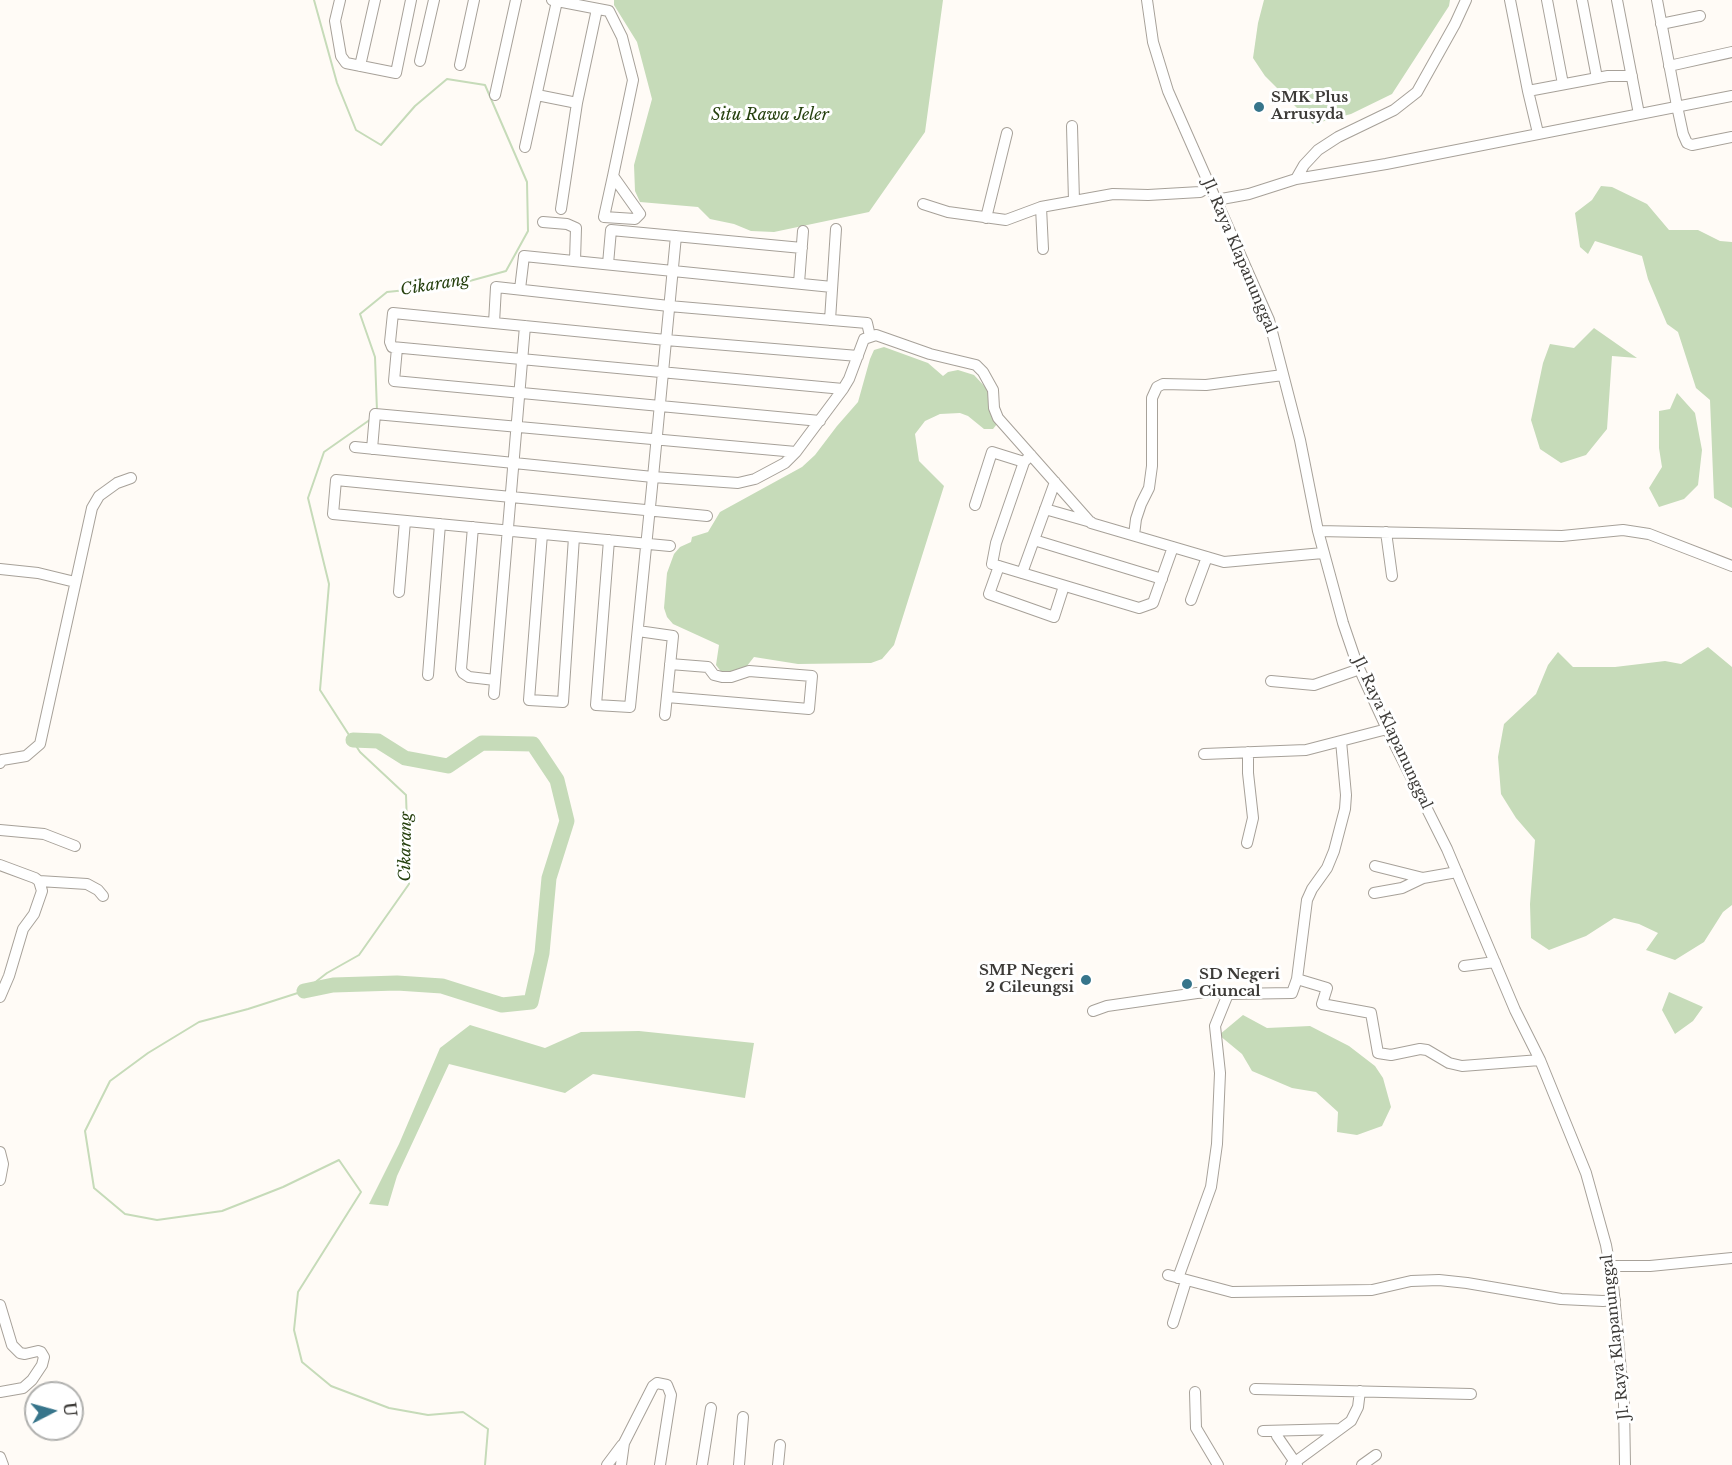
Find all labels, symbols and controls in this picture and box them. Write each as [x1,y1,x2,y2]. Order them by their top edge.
place label: SMK Plus Arrusyda [1271,89,1348,124]
marker: SMK Plus Arrusyda [1252,100,1266,114]
water label: Situ Rawa Jeler [711,105,829,125]
street label: Jl. Raya Klapanunggal [1198,176,1280,336]
water label: Cikarang [399,270,471,300]
street label: Jl. Raya Klapanunggal [1349,654,1435,812]
water label: Cikarang [396,812,416,882]
place label: SMP Negeri 2 Cileungsi [979,962,1074,997]
place label: SD Negeri Ciuncal [1199,966,1280,1001]
marker: SMP Negeri 2 Cileungsi [1079,973,1093,987]
marker: SD Negeri Ciuncal [1180,977,1194,991]
street label: Jl. Raya Klapanunggal [1598,1253,1634,1421]
north arrow [24,1381,84,1441]
text: U [59,1401,81,1417]

